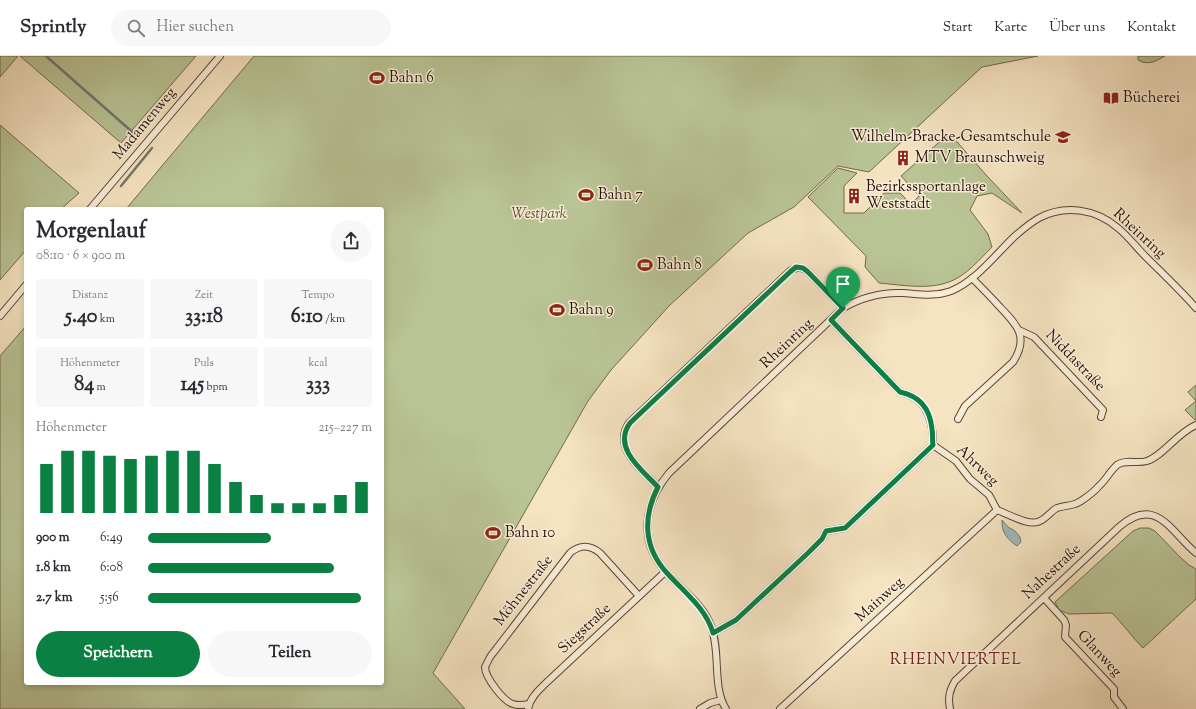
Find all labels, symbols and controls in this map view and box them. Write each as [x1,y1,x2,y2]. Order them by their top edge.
search box [111,10,391,46]
text: Sprintly [20,14,87,41]
icon: search [125,17,147,39]
text: Hier suchen [157,17,234,38]
text: Start [943,18,972,38]
text: Karte [994,18,1027,38]
text: Über uns [1049,18,1105,38]
text: Kontakt [1127,18,1176,38]
place label: Bahn 6 [389,68,434,89]
sports icon: Bahn 6 [368,69,386,87]
street label: Madamenweg [108,83,182,165]
place label: Bücherei [1123,88,1180,109]
library icon: Bücherei [1102,89,1120,107]
place label: Wilhelm-Bracke-Gesamtschule [851,127,1051,148]
school or university icon: Wilhelm-Bracke-Gesamtschule [1054,128,1072,146]
place label: MTV Braunschweig [915,148,1044,169]
building icon: MTV Braunschweig [894,149,912,167]
place label: Bezirkssportanlage Weststadt [866,177,986,215]
place label: Bahn 7 [598,185,643,206]
sports icon: Bahn 7 [577,186,595,204]
building icon: Bezirkssportanlage Weststadt [845,187,863,205]
park label: Westpark [511,204,567,225]
street label: Rheinring [1108,204,1170,264]
text: Morgenlauf [36,216,146,248]
button: share [330,220,372,262]
text: 08:10 · 6 × 900 m [36,247,125,265]
place label: Bahn 8 [657,255,702,276]
sports icon: Bahn 8 [636,256,654,274]
pin [826,267,860,308]
icon: arrive [832,273,854,295]
text: Distanz [72,287,108,303]
text: Zeit [195,287,213,303]
text: Tempo [302,287,335,303]
place label: Bahn 9 [569,300,614,321]
sports icon: Bahn 9 [548,301,566,319]
text: 5.40 [65,303,97,332]
text: 33:18 [185,303,223,332]
text: 6:10 [291,303,323,332]
text: km [97,311,115,327]
text: /km [323,311,345,327]
street label: Rheinring [756,314,818,374]
street label: Niddastraße [1040,326,1110,396]
text: Höhenmeter [60,355,120,371]
text: Puls [194,355,214,371]
text: kcal [309,355,327,371]
text: 84 [74,371,94,400]
text: 145 [180,371,204,400]
text: 333 [306,371,330,400]
text: m [94,379,106,395]
text: bpm [204,379,228,395]
text: Höhenmeter [36,419,107,437]
text: 215–227 m [318,419,372,437]
street label: Ahrweg [951,441,1003,491]
place label: Bahn 10 [505,523,555,544]
sports icon: Bahn 10 [484,524,502,542]
text: 900 m [36,529,70,547]
text: 6:49 [100,529,122,547]
street label: Nahestraße [1018,539,1086,605]
street label: Möhnestraße [490,551,558,631]
text: 1.8 km [36,559,71,577]
text: 6:08 [100,559,123,577]
street label: Mainweg [851,573,909,627]
text: 2.7 km [36,589,72,607]
text: 5:56 [100,589,119,607]
street label: Siegstraße [554,599,616,659]
street label: Glanweg [1072,626,1126,682]
button: Speichern [36,631,200,677]
button: Teilen [208,631,372,677]
district label: RHEINVIERTEL [890,649,1022,672]

